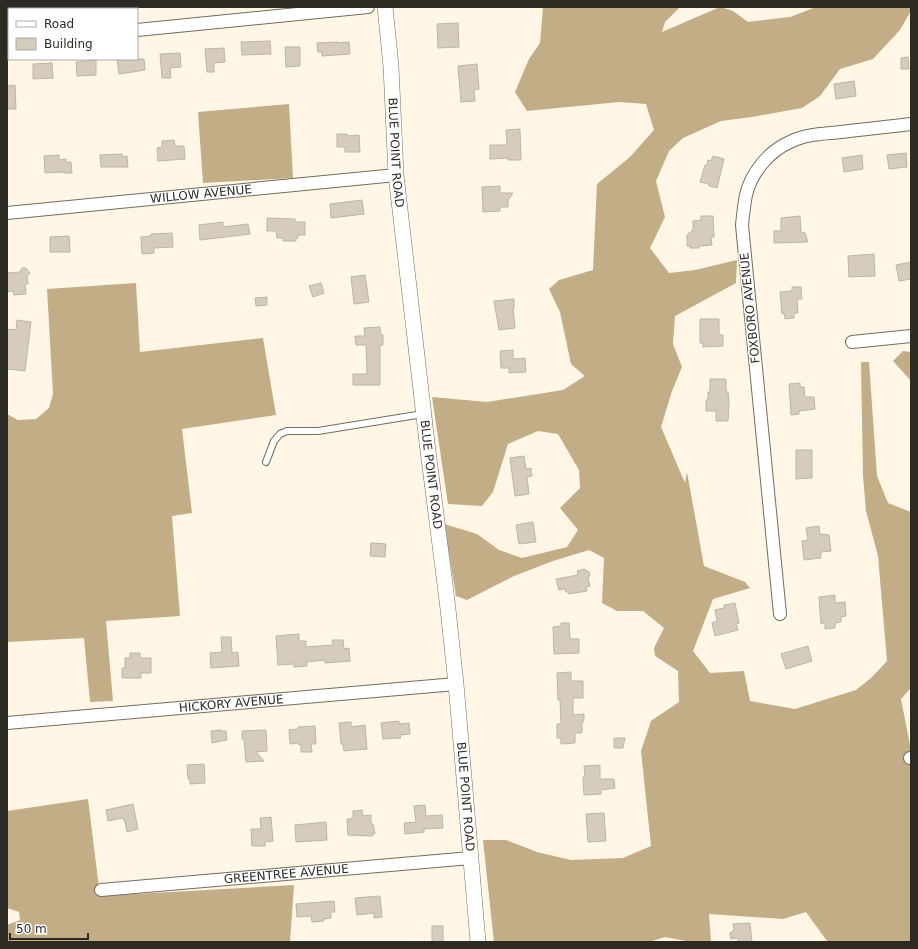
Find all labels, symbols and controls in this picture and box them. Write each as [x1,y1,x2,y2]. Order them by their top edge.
legend [8,8,138,60]
text: Road [44,17,74,31]
text: Building [44,37,93,51]
street label: BLUE POINT ROAD [385,97,407,208]
street label: WILLOW AVENUE [150,182,253,206]
street label: FOXBORO AVENUE [737,252,763,364]
street label: BLUE POINT ROAD [417,419,445,530]
street label: HICKORY AVENUE [178,692,284,715]
street label: BLUE POINT ROAD [454,741,477,852]
street label: GREENTREE AVENUE [223,862,349,886]
scale bar [10,915,88,941]
text: 50 m [16,922,47,936]

